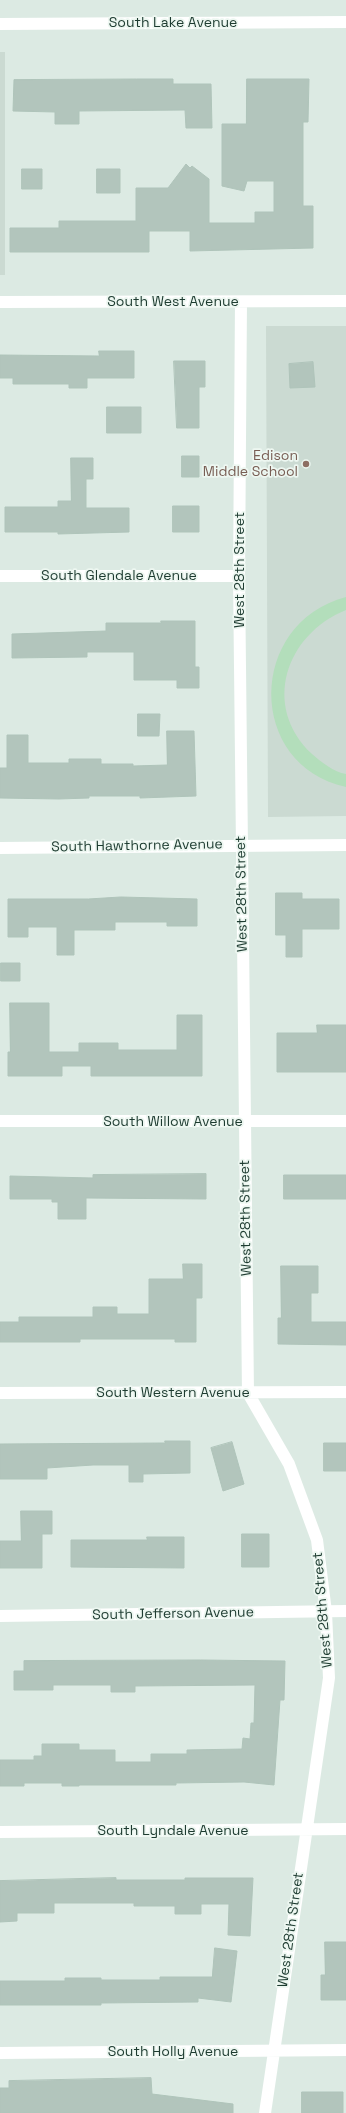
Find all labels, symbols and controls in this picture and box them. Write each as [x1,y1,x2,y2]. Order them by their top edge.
street label: South Lake Avenue [109,15,237,31]
street label: South West Avenue [107,294,239,310]
place label: Edison Middle School [203,448,298,480]
marker: Edison Middle School [301,459,311,469]
street label: West 28th Street [232,512,248,628]
street label: South Glendale Avenue [41,568,197,584]
street label: South Hawthorne Avenue [51,836,223,856]
street label: West 28th Street [233,836,251,952]
street label: South Willow Avenue [103,1114,243,1130]
street label: West 28th Street [237,1160,255,1276]
street label: South Western Avenue [96,1385,250,1401]
street label: West 28th Street [310,1551,336,1669]
street label: South Jefferson Avenue [92,1604,254,1624]
street label: South Lyndale Avenue [98,1823,248,1839]
street label: West 28th Street [275,1871,307,1989]
street label: South Holly Avenue [108,2044,238,2060]

